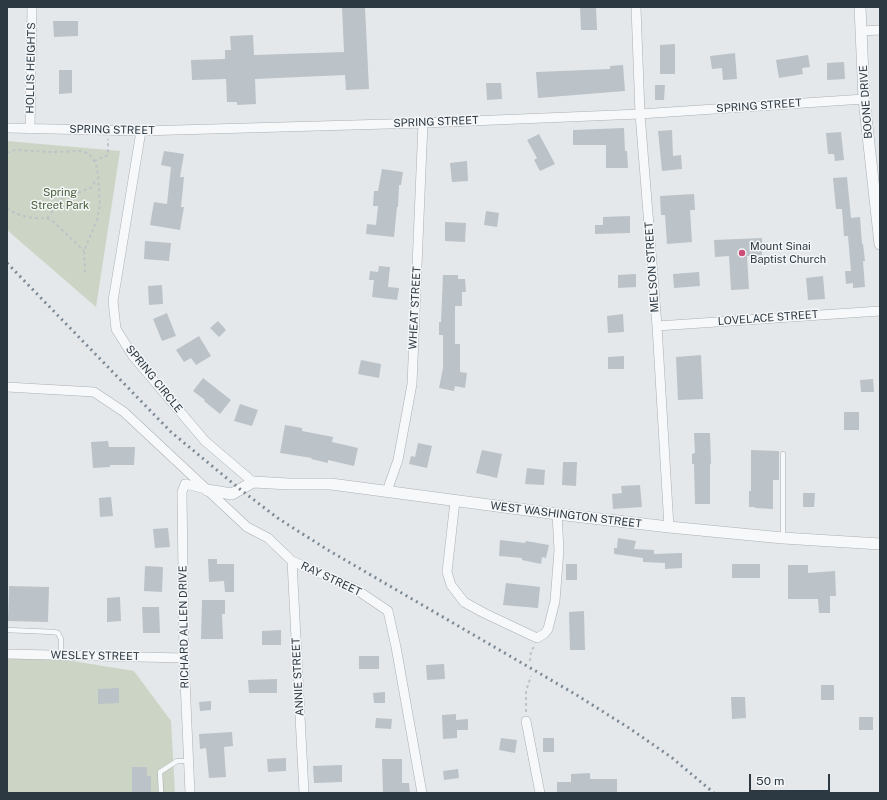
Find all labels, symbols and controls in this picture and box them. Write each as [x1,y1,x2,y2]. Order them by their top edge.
street label: HOLLIS HEIGHTS [24,22,38,114]
street label: BOONE DRIVE [857,65,875,139]
street label: SPRING STREET [716,96,802,116]
street label: SPRING STREET [393,114,479,130]
street label: SPRING STREET [69,123,155,137]
park label: Spring Street Park [31,186,89,212]
street label: MELSON STREET [642,221,662,313]
place label: Mount Sinai Baptist Church [750,240,826,266]
marker: Mount Sinai Baptist Church [737,248,747,258]
street label: WHEAT STREET [406,266,424,350]
street label: LOVELACE STREET [717,308,819,328]
street label: SPRING CIRCLE [123,343,185,415]
street label: WEST WASHINGTON STREET [490,499,642,531]
street label: RAY STREET [299,559,363,599]
street label: RICHARD ALLEN DRIVE [176,565,192,689]
street label: ANNIE STREET [289,637,307,717]
street label: WESLEY STREET [50,649,140,663]
scale bar [751,766,832,792]
text: 50 m [756,774,784,788]

